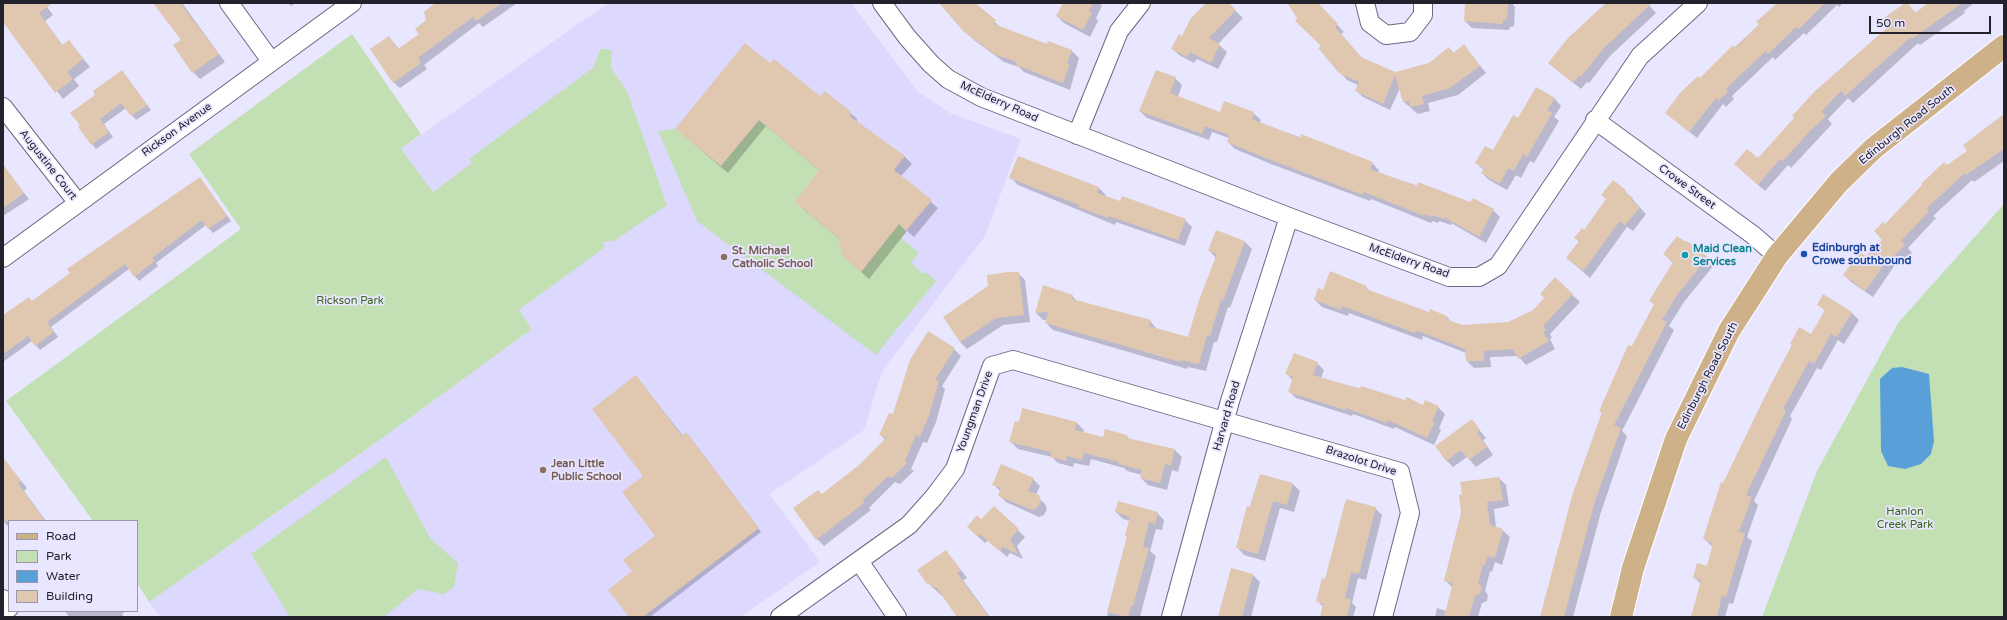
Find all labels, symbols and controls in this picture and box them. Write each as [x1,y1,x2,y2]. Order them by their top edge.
scale bar [1871,8,1993,34]
text: 50 m [1876,16,1905,30]
street label: McElderry Road [958,79,1040,125]
street label: Edinburgh Road South [1857,82,1957,168]
street label: Rickson Avenue [139,100,215,160]
street label: Augustine Court [16,127,80,203]
street label: Crowe Street [1656,162,1718,212]
street label: McElderry Road [1367,241,1451,281]
place label: Edinburgh at Crowe southbound [1812,241,1911,267]
place label: Maid Clean Services [1693,242,1752,268]
place label: St. Michael Catholic School [732,244,813,270]
marker: Edinburgh at Crowe southbound [1799,249,1809,259]
marker: Maid Clean Services [1680,250,1690,260]
marker: St. Michael Catholic School [719,252,729,262]
park label: Rickson Park [316,294,384,308]
street label: Edinburgh Road South [1675,320,1741,432]
street label: Youngman Drive [954,369,996,455]
street label: Harvard Road [1211,380,1243,452]
street label: Brazolot Drive [1324,443,1398,479]
place label: Jean Little Public School [551,457,622,483]
marker: Jean Little Public School [538,465,548,475]
park label: Hanlon Creek Park [1877,505,1933,531]
legend [8,520,138,612]
text: Road [46,529,76,543]
text: Park [46,549,72,563]
text: Water [46,569,80,583]
text: Building [46,589,93,603]

